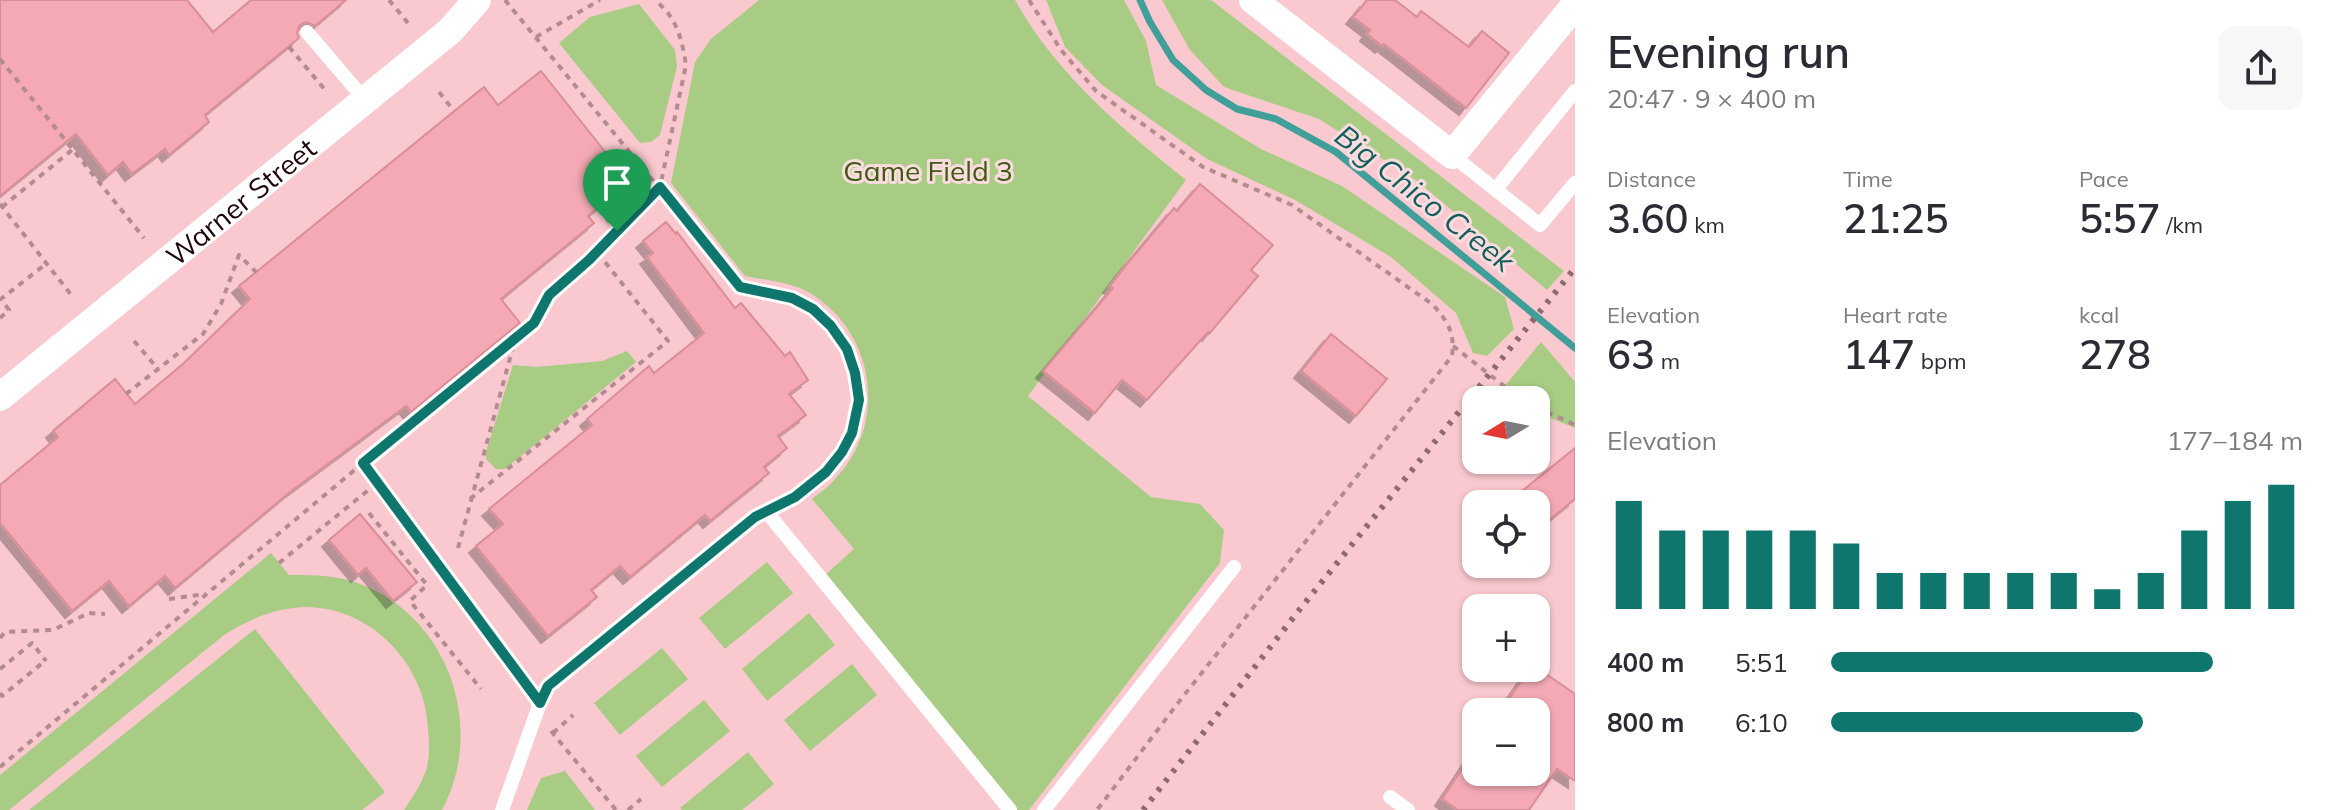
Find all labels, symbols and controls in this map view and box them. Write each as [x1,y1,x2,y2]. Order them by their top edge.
text: Evening run [1607,24,1850,79]
button: share [2219,26,2303,110]
text: 20:47 · 9 × 400 m [1607,82,1816,115]
water label: Big Chico Creek [1328,116,1524,281]
street label: Warner Street [158,130,323,273]
pin [583,149,651,231]
park label: Game Field 3 [843,153,1013,188]
icon: arrive [595,161,639,205]
text: Distance [1607,165,1696,193]
text: Time [1843,165,1893,193]
text: Pace [2079,165,2129,193]
text: 3.60 [1607,193,1688,243]
text: 21:25 [1843,193,1948,243]
text: 5:57 [2079,193,2160,243]
text: km [1688,211,1725,239]
text: /km [2160,211,2203,239]
text: Elevation [1607,301,1700,329]
text: Heart rate [1843,301,1948,329]
text: kcal [2079,301,2119,329]
text: 63 [1607,329,1655,379]
text: 147 [1843,329,1915,379]
text: 278 [2079,329,2151,379]
text: m [1655,347,1680,375]
text: bpm [1915,347,1966,375]
north arrow [1462,386,1550,474]
map controls [1462,386,1550,786]
text: Elevation [1607,424,1717,457]
text: 177–184 m [2167,424,2303,457]
button: locate [1462,490,1550,578]
button: + [1462,594,1550,682]
text: 400 m [1607,646,1684,679]
text: 5:51 [1735,646,1788,679]
button: − [1462,698,1550,786]
text: 800 m [1607,706,1684,739]
text: 6:10 [1735,706,1788,739]

